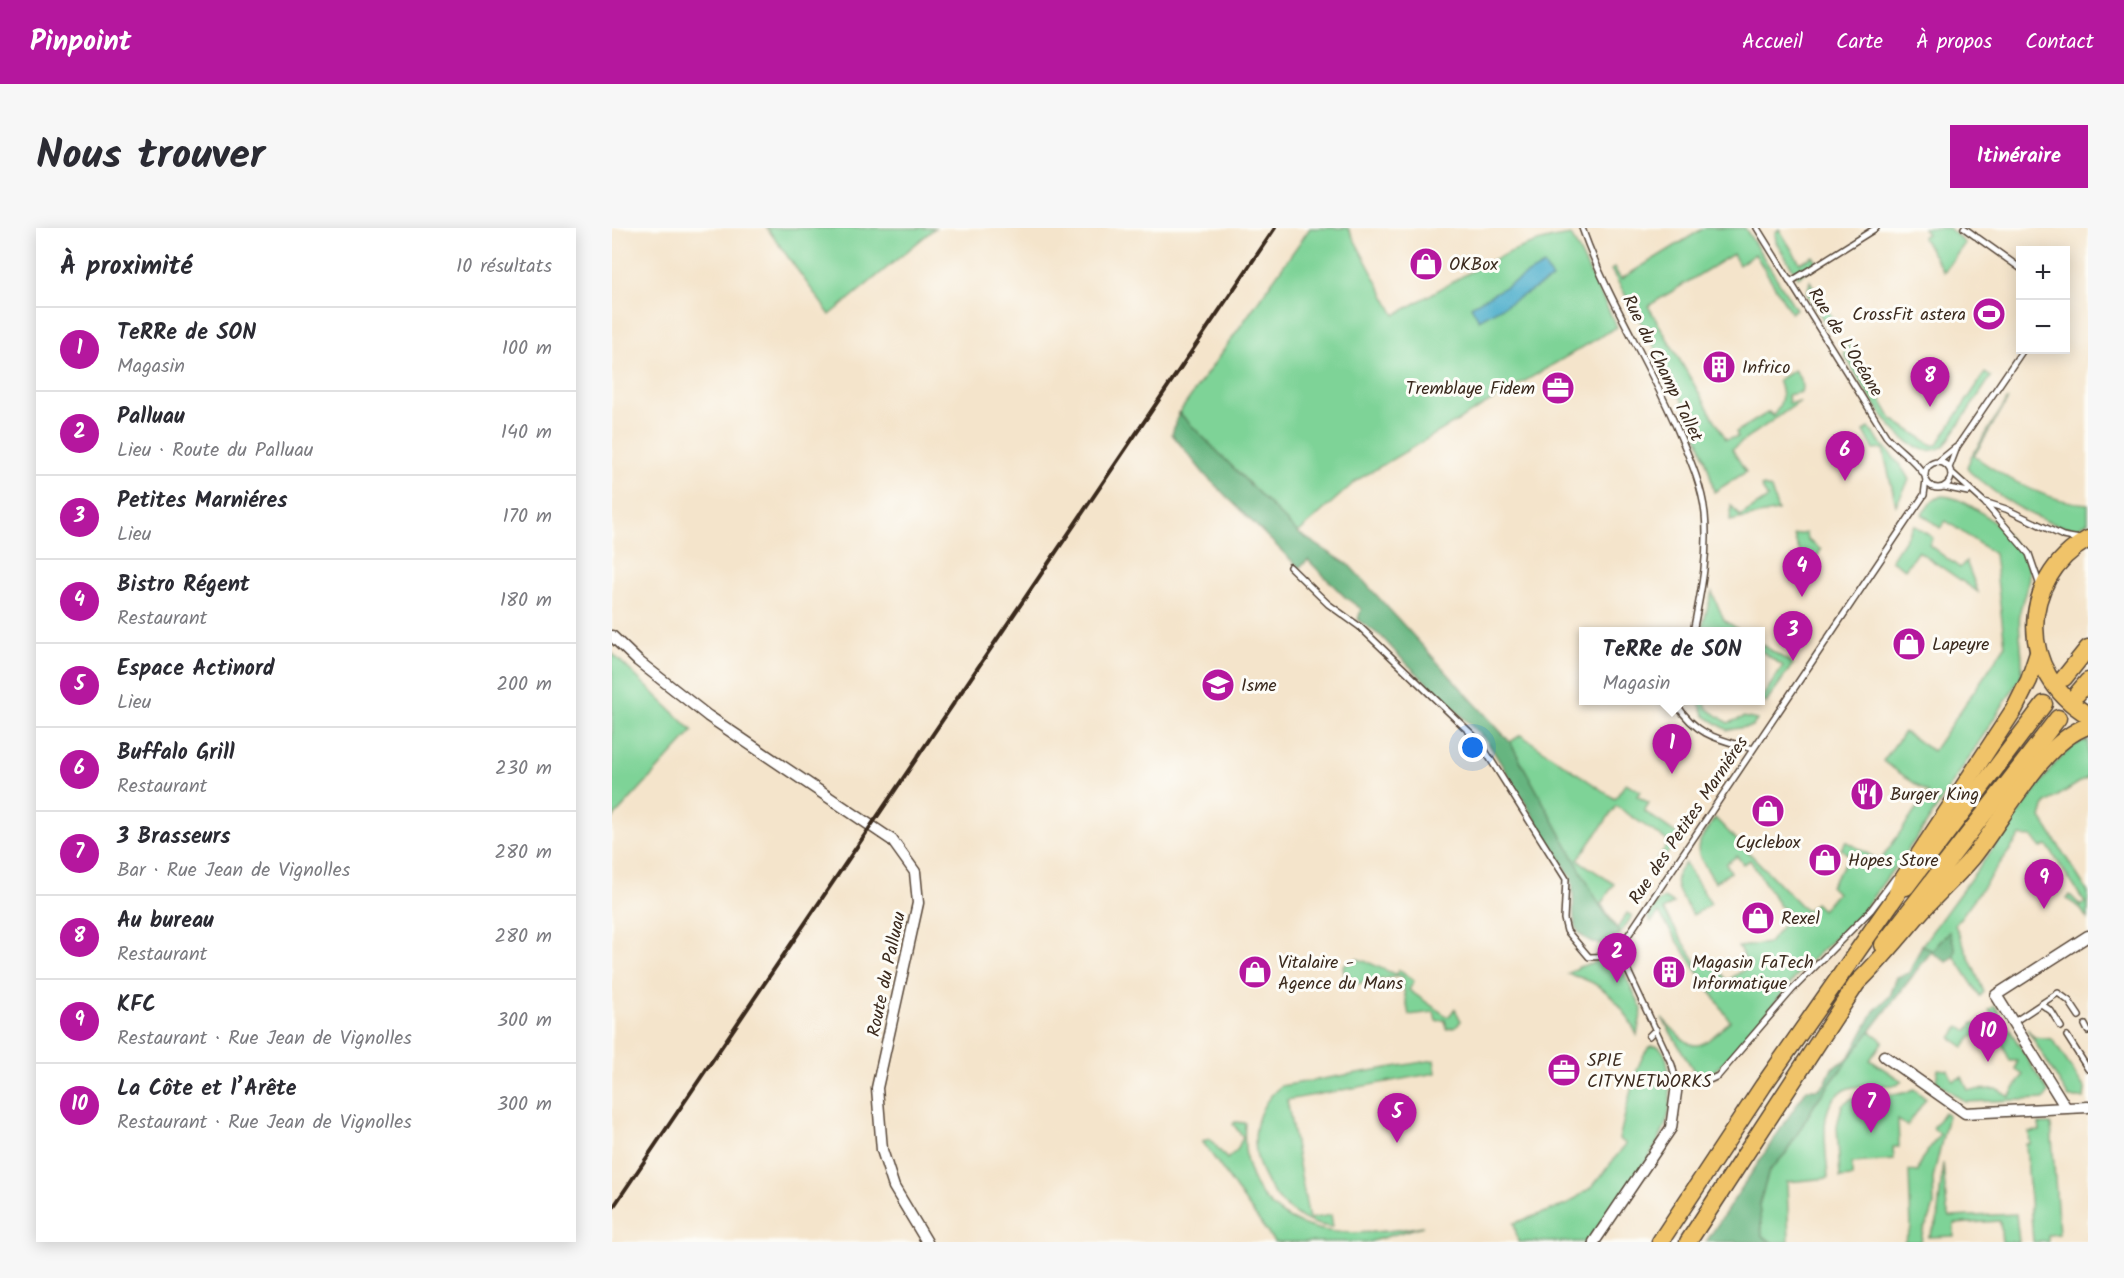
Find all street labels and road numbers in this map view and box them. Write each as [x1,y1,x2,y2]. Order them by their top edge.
street label: Rue de L'Océane [1799,282,1890,403]
street label: Rue du Champ Tallet [1613,290,1710,448]
street label: Rue des Petites Marniéres [1622,731,1757,911]
street label: Route du Palluau [860,909,915,1040]

